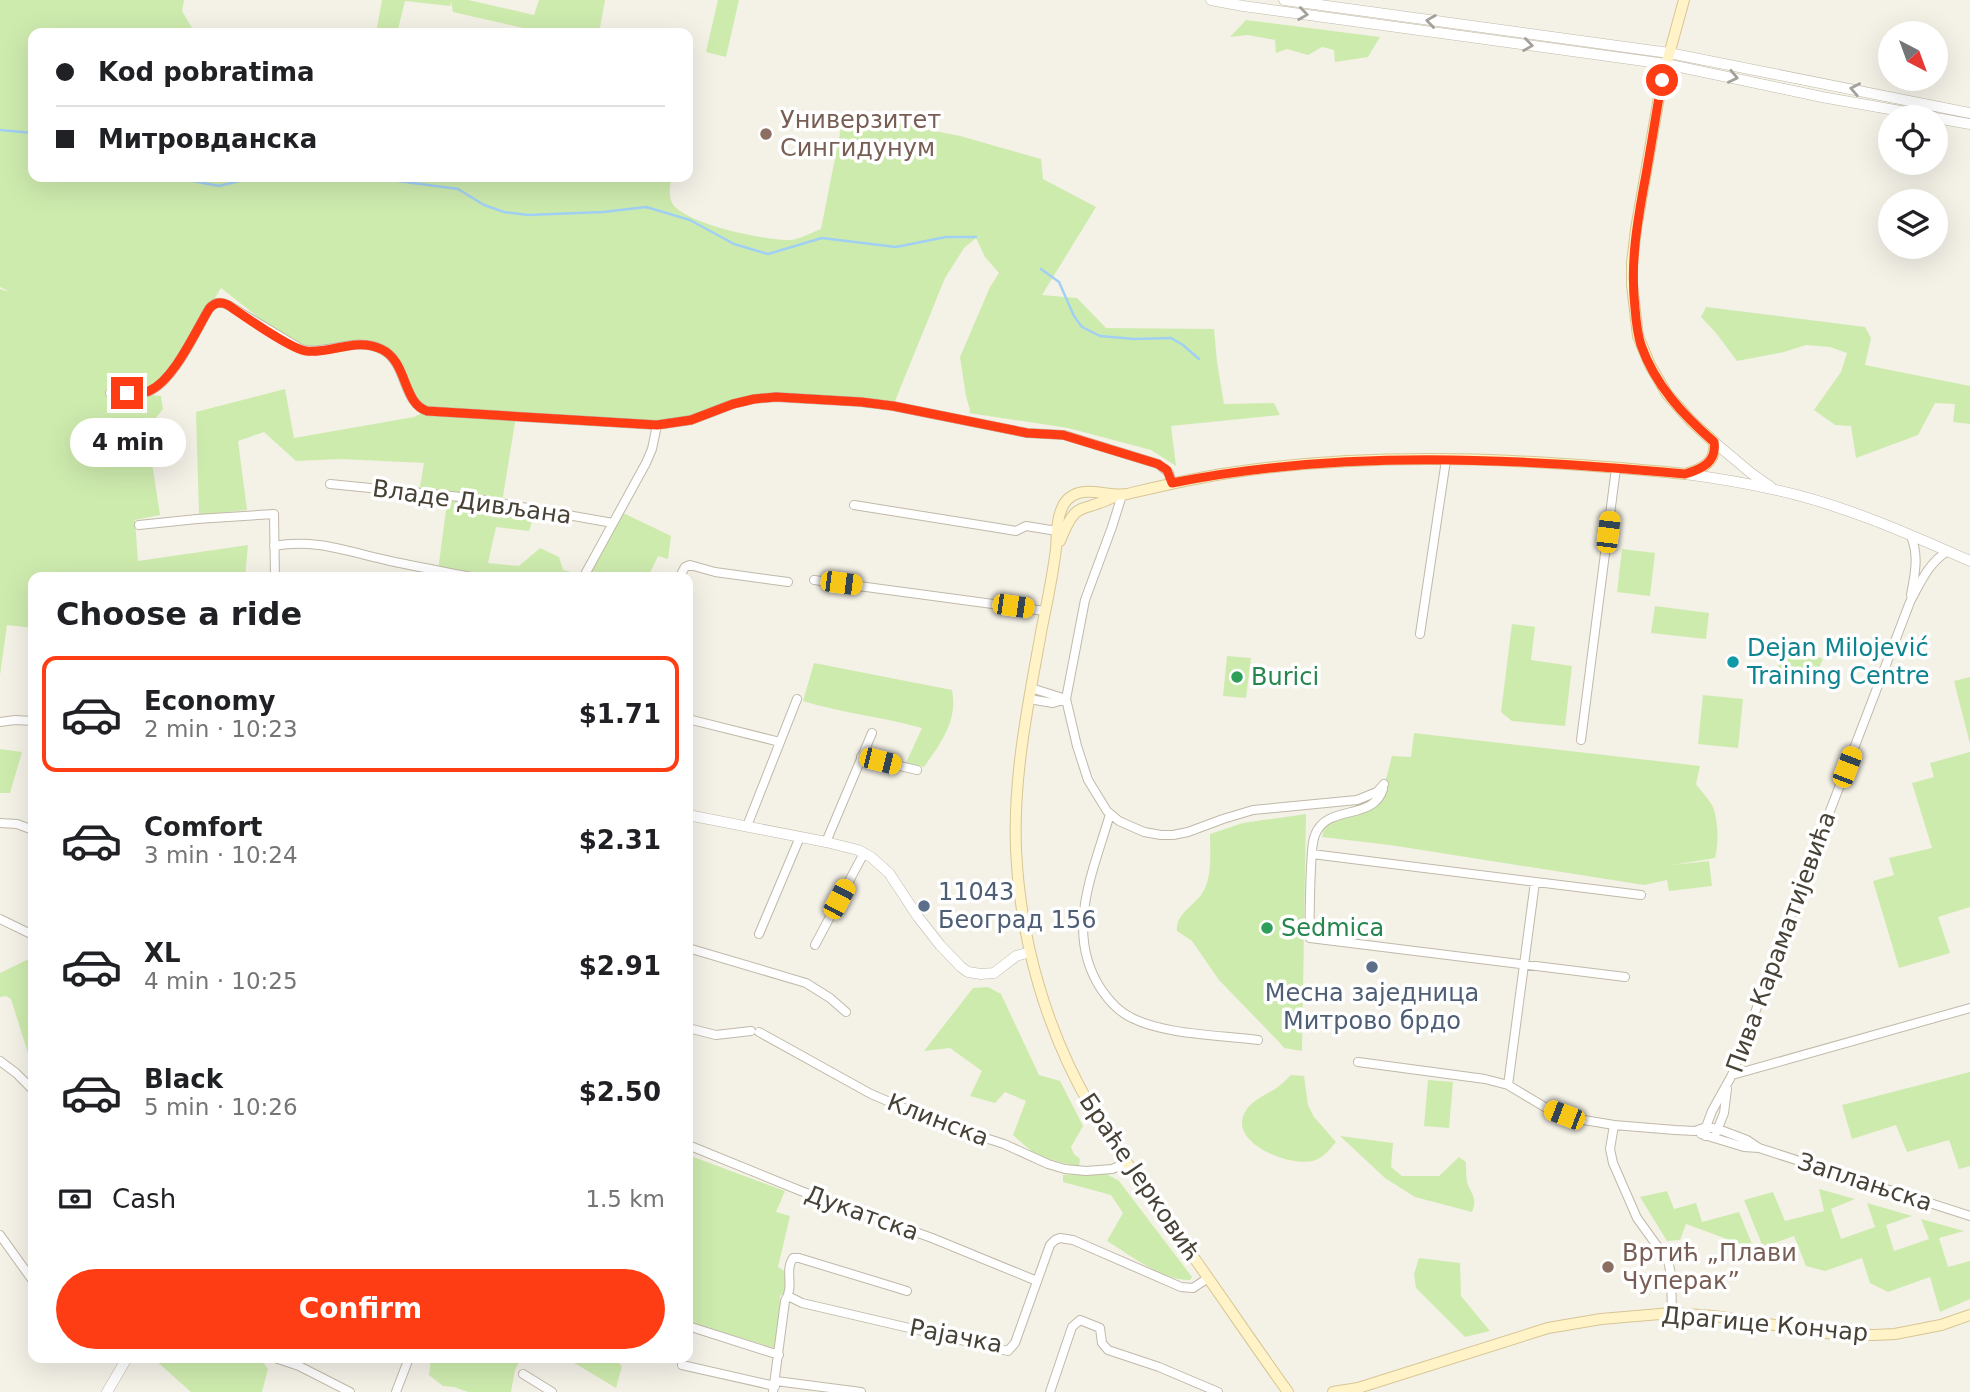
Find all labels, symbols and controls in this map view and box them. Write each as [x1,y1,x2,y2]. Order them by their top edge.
one-way arrow [1297,7,1309,22]
one-way arrow [1425,13,1437,28]
north arrow [1878,21,1948,91]
map controls [1878,21,1948,259]
one-way arrow [1523,38,1534,53]
text: Kod pobratima [98,57,315,87]
route start [1646,64,1678,96]
one-way arrow [1727,69,1739,84]
one-way arrow [1849,83,1861,98]
button: locate [1878,105,1948,175]
place label: Универзитет Сингидунум [780,106,941,162]
text: Митровданска [98,124,317,154]
marker: Универзитет Сингидунум [758,126,774,142]
button: layers [1878,189,1948,259]
route end [111,377,143,409]
callout: 4 min [69,418,185,466]
text: 4 min [92,429,164,455]
street label: Владе Дивљана [371,474,573,530]
car [1596,510,1621,554]
car [819,570,864,596]
car [991,593,1036,619]
text: Choose a ride [56,595,302,633]
place label: Dejan Milojević Training Centre [1746,634,1930,690]
marker: Dejan Milojević Training Centre [1725,654,1741,670]
place label: Burici [1251,663,1319,691]
marker: Burici [1229,669,1245,685]
icon: car [60,683,123,746]
text: Economy [144,686,275,716]
text: $1.71 [579,699,661,729]
text: 2 min · 10:23 [144,716,298,742]
car [1830,744,1865,790]
car [858,746,903,776]
street label: Пива Караматијевића [1721,808,1841,1076]
icon: car [60,809,123,872]
text: Comfort [144,812,262,842]
text: $2.31 [579,825,661,855]
text: 3 min · 10:24 [144,842,298,868]
car [820,876,859,922]
place label: 11043 Београд 156 [938,878,1097,934]
marker: 11043 Београд 156 [916,898,932,914]
place label: Sedmica [1281,914,1384,942]
marker: Sedmica [1259,920,1275,936]
icon: car [60,935,123,998]
text: XL [144,938,181,968]
text: $2.91 [579,951,661,981]
marker: Месна заједница Митрово брдо [1364,959,1380,975]
text: 4 min · 10:25 [144,968,298,994]
place label: Месна заједница Митрово брдо [1265,979,1479,1035]
icon: car [60,1061,123,1124]
text: Black [144,1064,223,1094]
text: $2.50 [579,1077,661,1107]
street label: Клинска [883,1088,993,1152]
street label: Браће Јерковић [1074,1088,1206,1266]
text: 5 min · 10:26 [144,1094,298,1120]
car [1541,1098,1588,1132]
street label: Заплањска [1794,1147,1936,1217]
icon: cash [56,1180,94,1218]
street label: Дукатска [802,1180,922,1246]
text: Cash [112,1184,176,1214]
text: 1.5 km [585,1186,665,1212]
place label: Вртић „Плави Чуперак” [1622,1239,1797,1295]
marker: Вртић „Плави Чуперак” [1600,1259,1616,1275]
button: Confirm [56,1269,665,1349]
street label: Драгице Кончар [1661,1301,1869,1347]
street label: Рајачка [907,1313,1005,1359]

